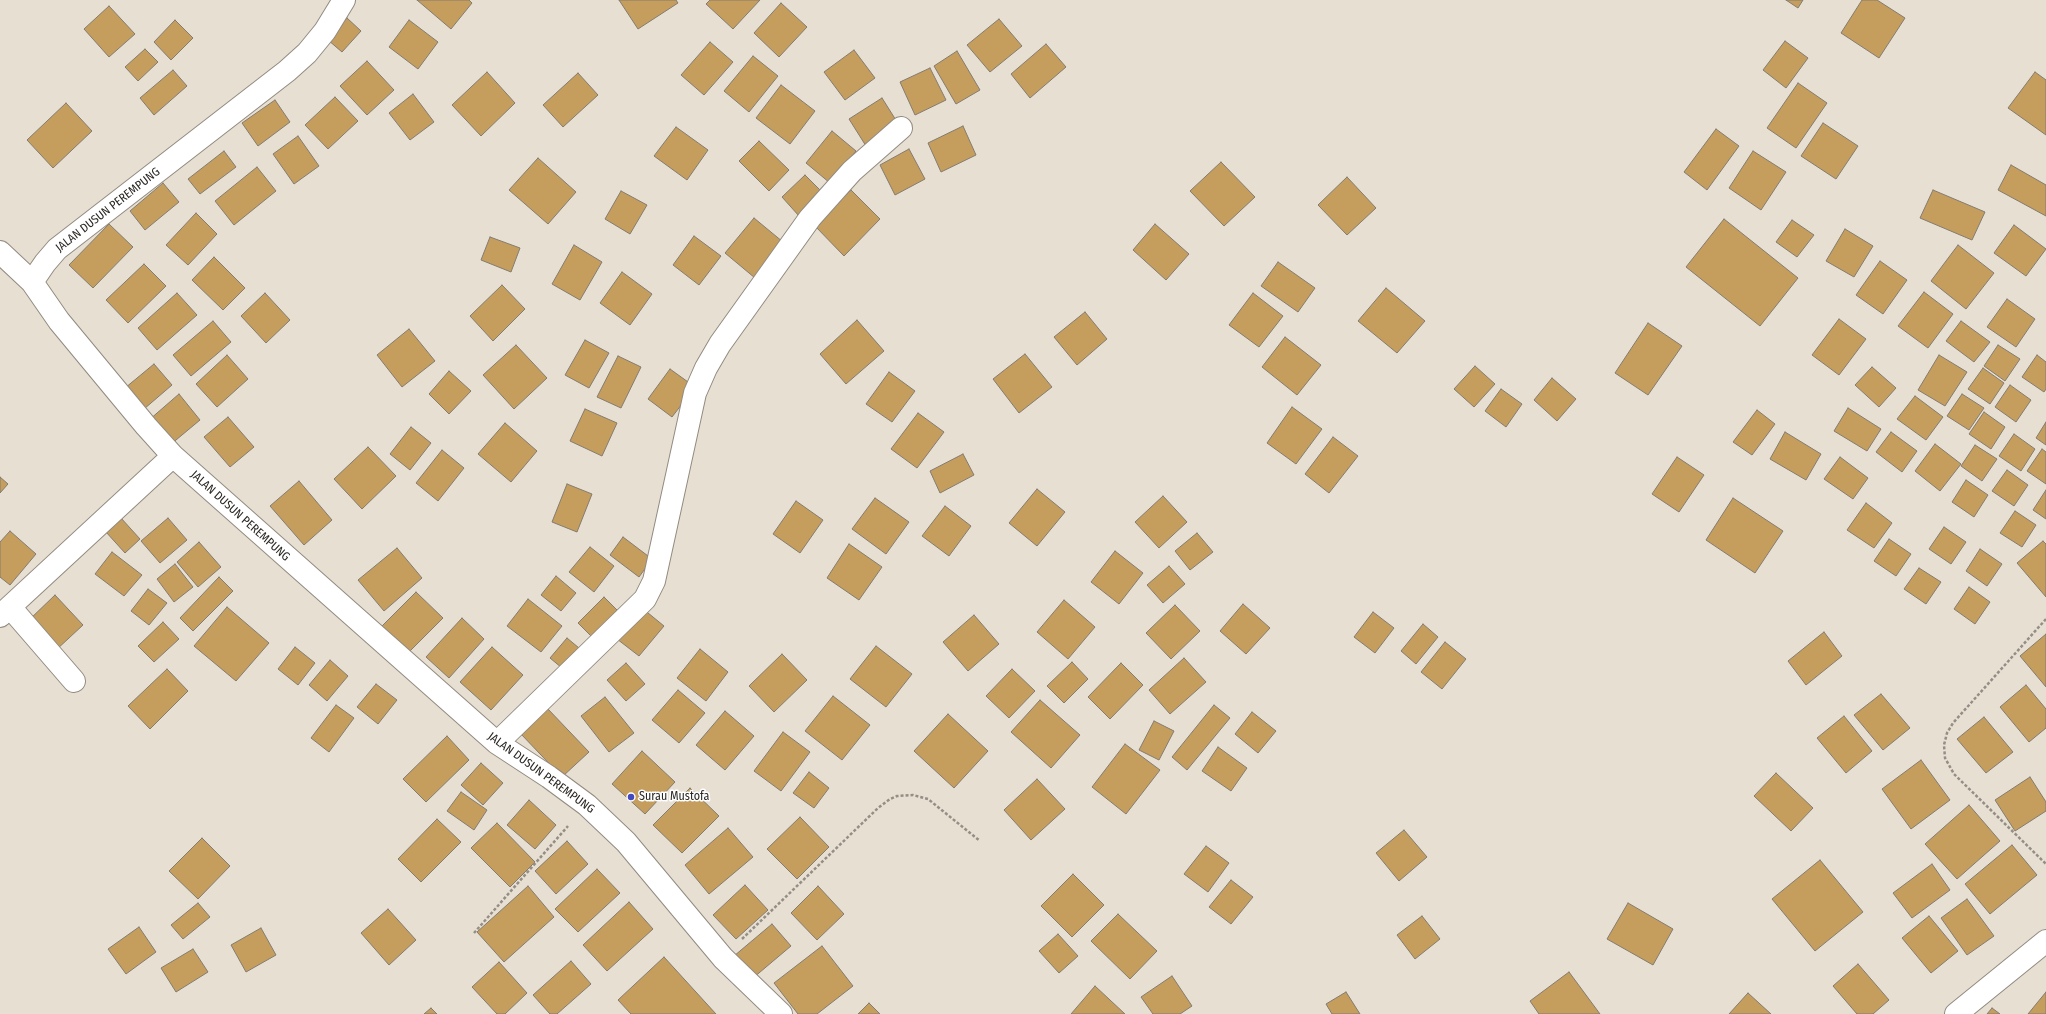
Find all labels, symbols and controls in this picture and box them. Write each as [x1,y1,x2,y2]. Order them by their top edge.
street label: JALAN DUSUN PEREMPUNG [53,165,163,255]
street label: JALAN DUSUN PEREMPUNG [187,468,293,564]
street label: JALAN DUSUN PEREMPUNG [485,729,597,817]
place label: Surau Mustofa [639,790,709,804]
marker: Surau Mustofa [626,792,636,802]

